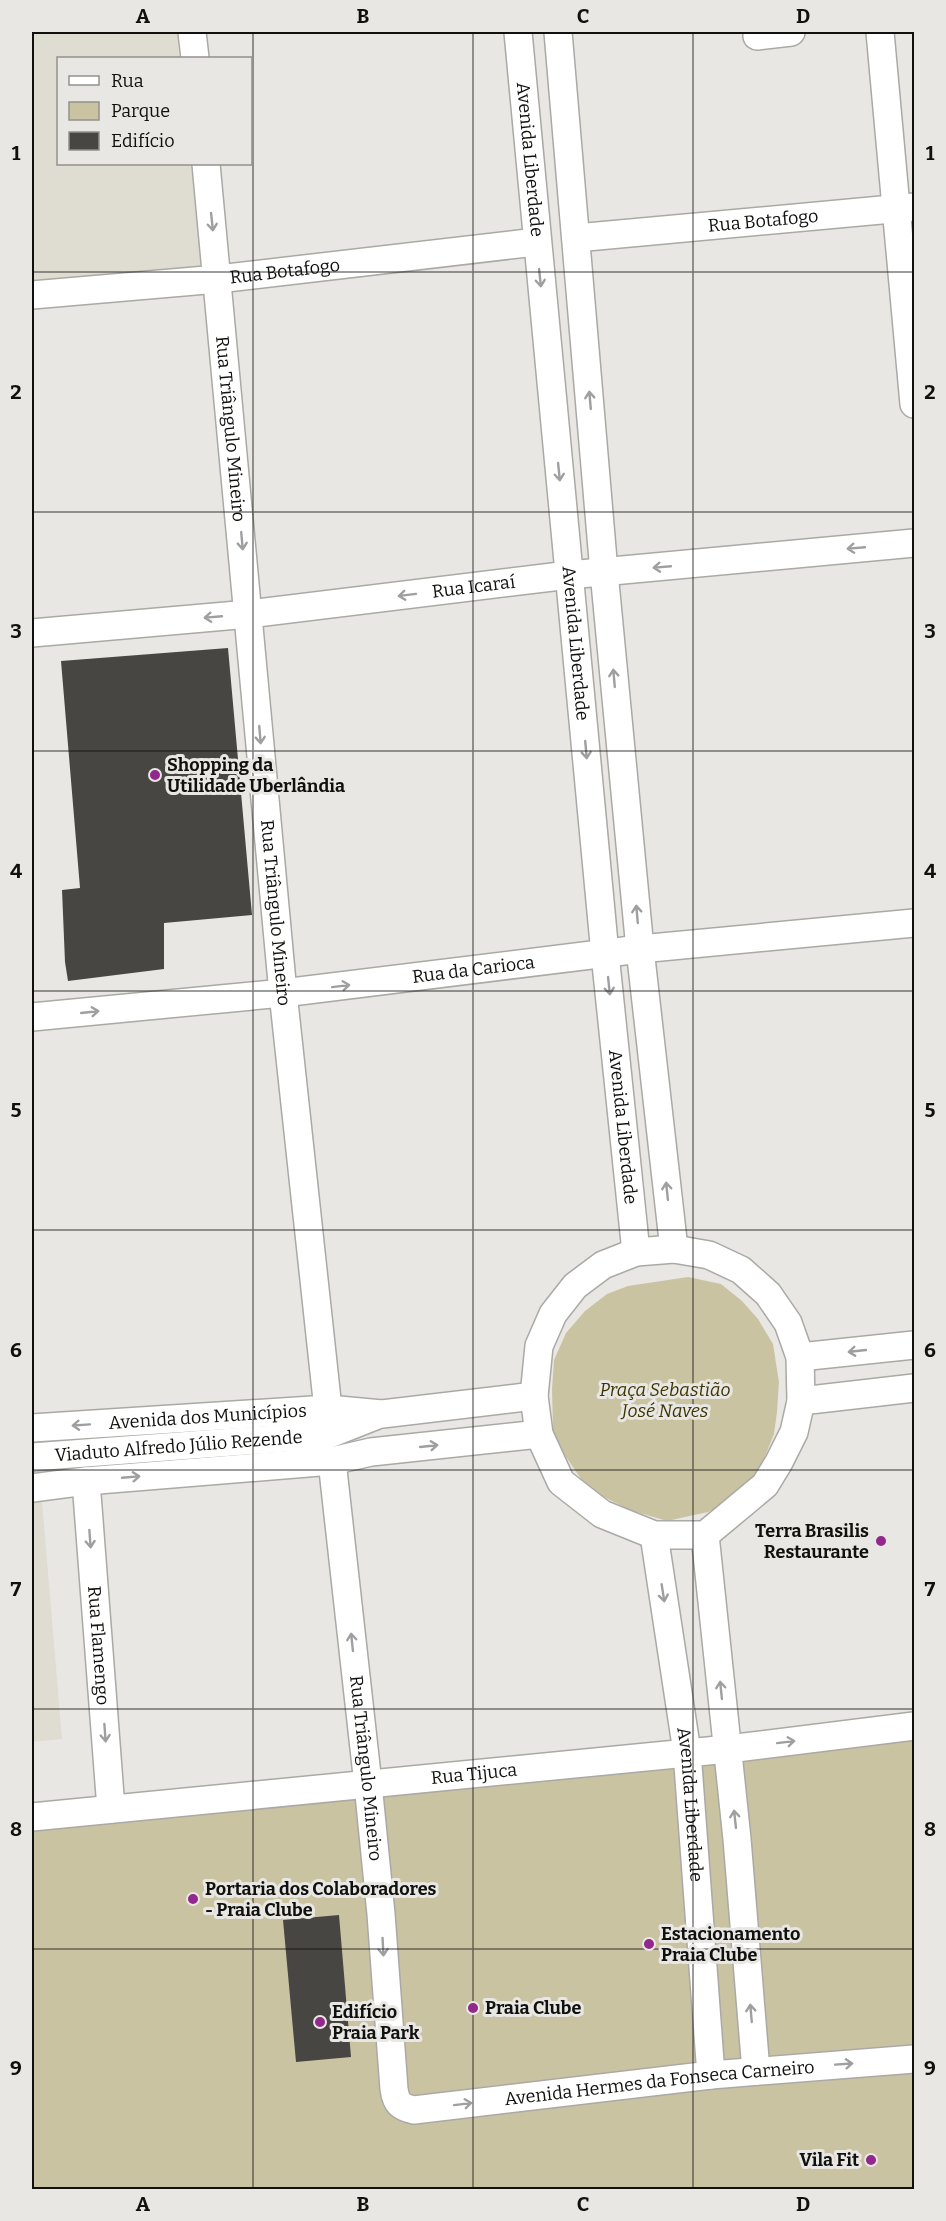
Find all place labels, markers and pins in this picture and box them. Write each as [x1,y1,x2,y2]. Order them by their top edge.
place label: Shopping da Utilidade Uberlândia [167,754,345,797]
marker: Shopping da Utilidade Uberlândia [148,768,162,782]
place label: Terra Brasilis Restaurante [755,1520,869,1563]
marker: Terra Brasilis Restaurante [874,1534,888,1548]
place label: Portaria dos Colaboradores - Praia Clube [205,1878,437,1921]
marker: Portaria dos Colaboradores - Praia Clube [186,1892,200,1906]
place label: Estacionamento Praia Clube [661,1923,800,1966]
marker: Estacionamento Praia Clube [642,1937,656,1951]
place label: Praia Clube [485,1997,581,2019]
place label: Edifício Praia Park [332,2001,420,2044]
marker: Praia Clube [466,2001,480,2015]
marker: Edifício Praia Park [313,2015,327,2029]
place label: Vila Fit [800,2149,859,2171]
marker: Vila Fit [864,2153,878,2167]

